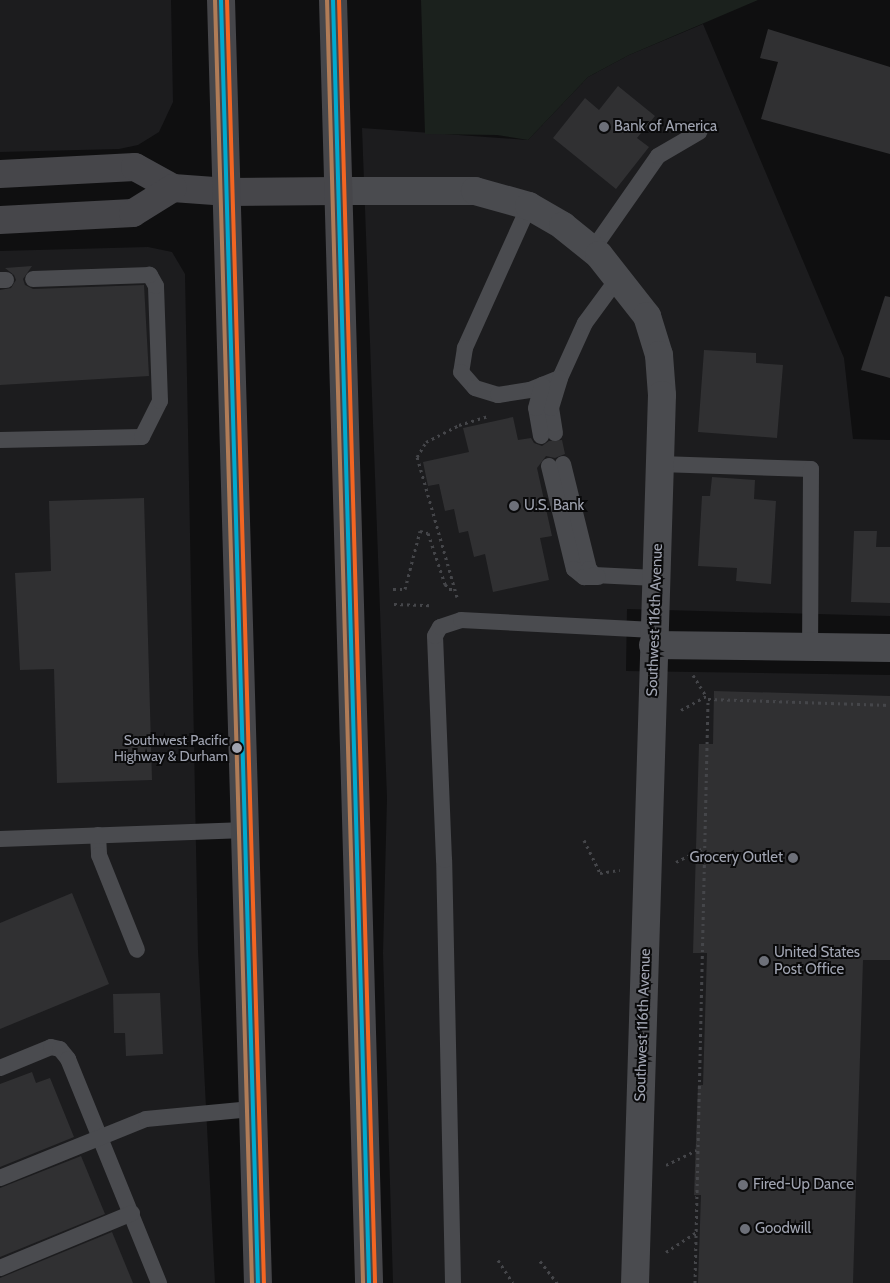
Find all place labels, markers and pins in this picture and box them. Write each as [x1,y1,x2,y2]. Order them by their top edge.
place label: Bank of America [614,118,717,136]
marker: Bank of America [598,121,610,133]
place label: U.S. Bank [524,497,584,515]
marker: U.S. Bank [508,500,520,512]
place label: Southwest Pacific Highway & Durham [114,732,228,764]
marker: Southwest Pacific Highway & Durham [232,743,242,753]
place label: Grocery Outlet [690,849,783,867]
marker: Grocery Outlet [787,852,799,864]
place label: United States Post Office [774,943,860,978]
marker: United States Post Office [758,955,770,967]
place label: Fired-Up Dance [753,1176,854,1194]
marker: Fired-Up Dance [737,1179,749,1191]
place label: Goodwill [755,1220,811,1238]
marker: Goodwill [739,1223,751,1235]

